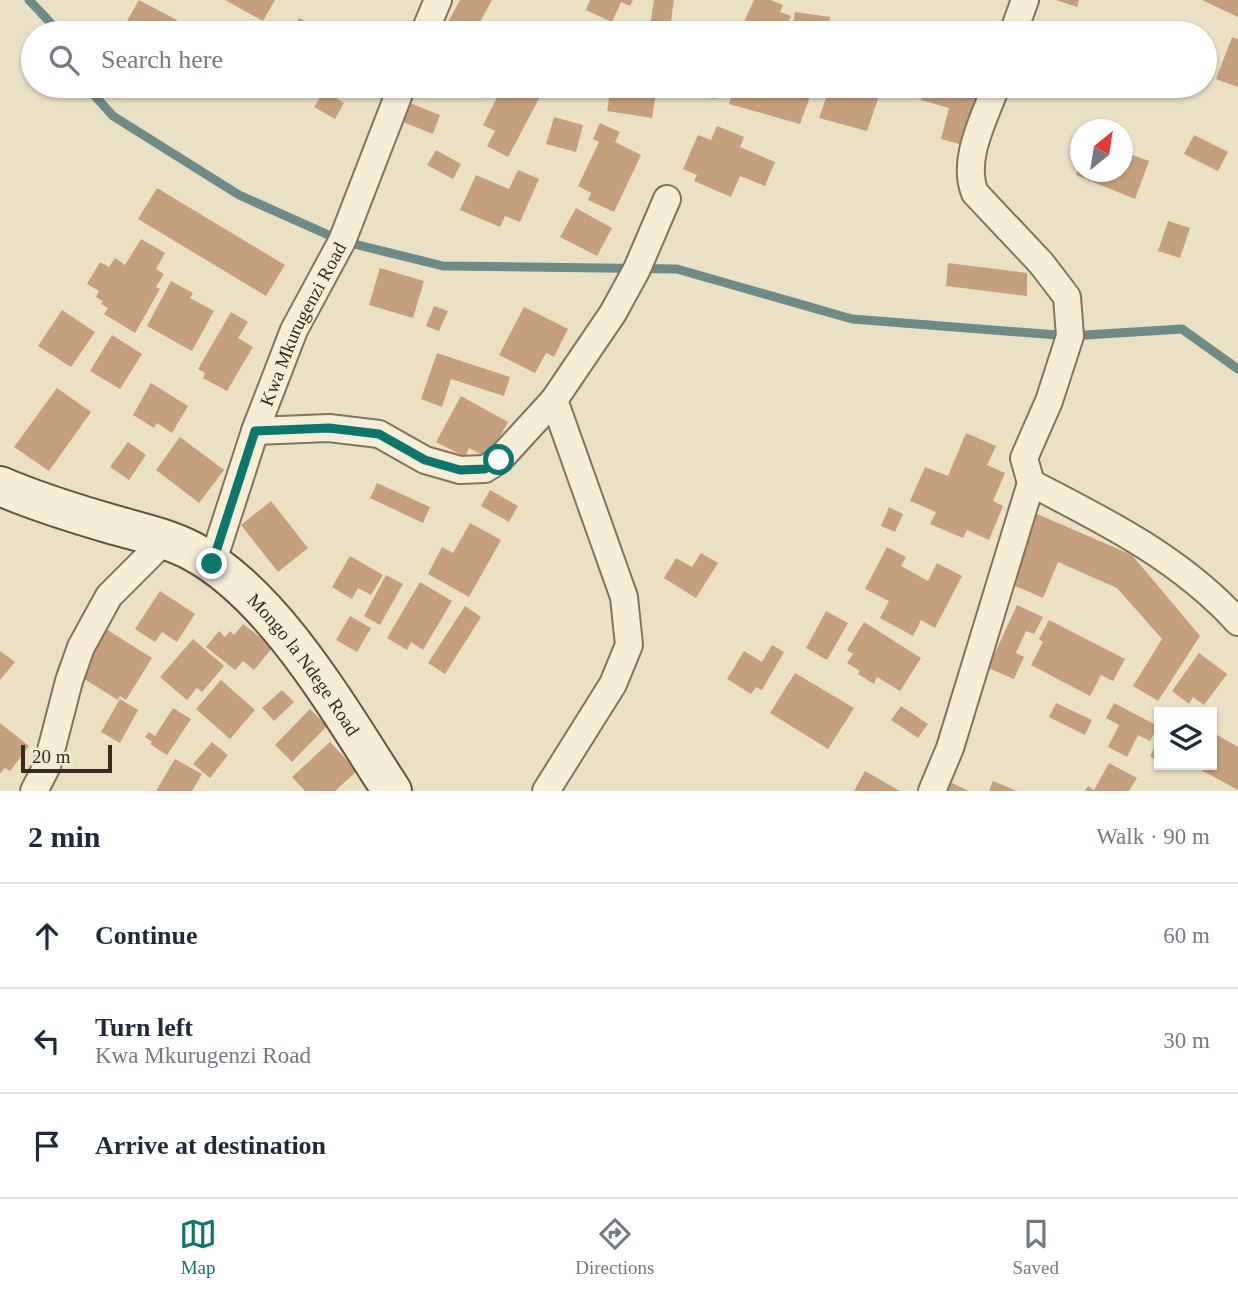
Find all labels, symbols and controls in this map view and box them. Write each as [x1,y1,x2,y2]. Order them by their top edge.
search box [21,21,1217,98]
icon: search [45,41,83,79]
text: Search here [101,45,223,74]
north arrow [1070,119,1133,182]
street label: Kwa Mkurugenzi Road [255,238,350,409]
route start [483,444,514,475]
route end [196,548,227,579]
street label: Mongo la Ndege Road [244,589,364,740]
map controls [1154,707,1217,770]
button: layers [1154,707,1217,770]
scale bar [21,742,112,774]
text: 20 m [32,746,71,767]
text: 2 min [28,820,101,853]
text: Walk · 90 m [1096,824,1210,849]
icon: ahead [28,917,66,955]
text: Continue [95,921,198,950]
text: 60 m [1163,923,1210,948]
text: Turn left [95,1013,193,1042]
icon: left [28,1022,66,1060]
text: 30 m [1163,1028,1210,1053]
text: Kwa Mkurugenzi Road [95,1043,311,1068]
icon: arrive [28,1127,66,1165]
text: Arrive at destination [95,1131,326,1160]
tab: Map [179,1215,217,1279]
tab: Directions [575,1215,654,1279]
tab: Saved [1012,1215,1059,1279]

